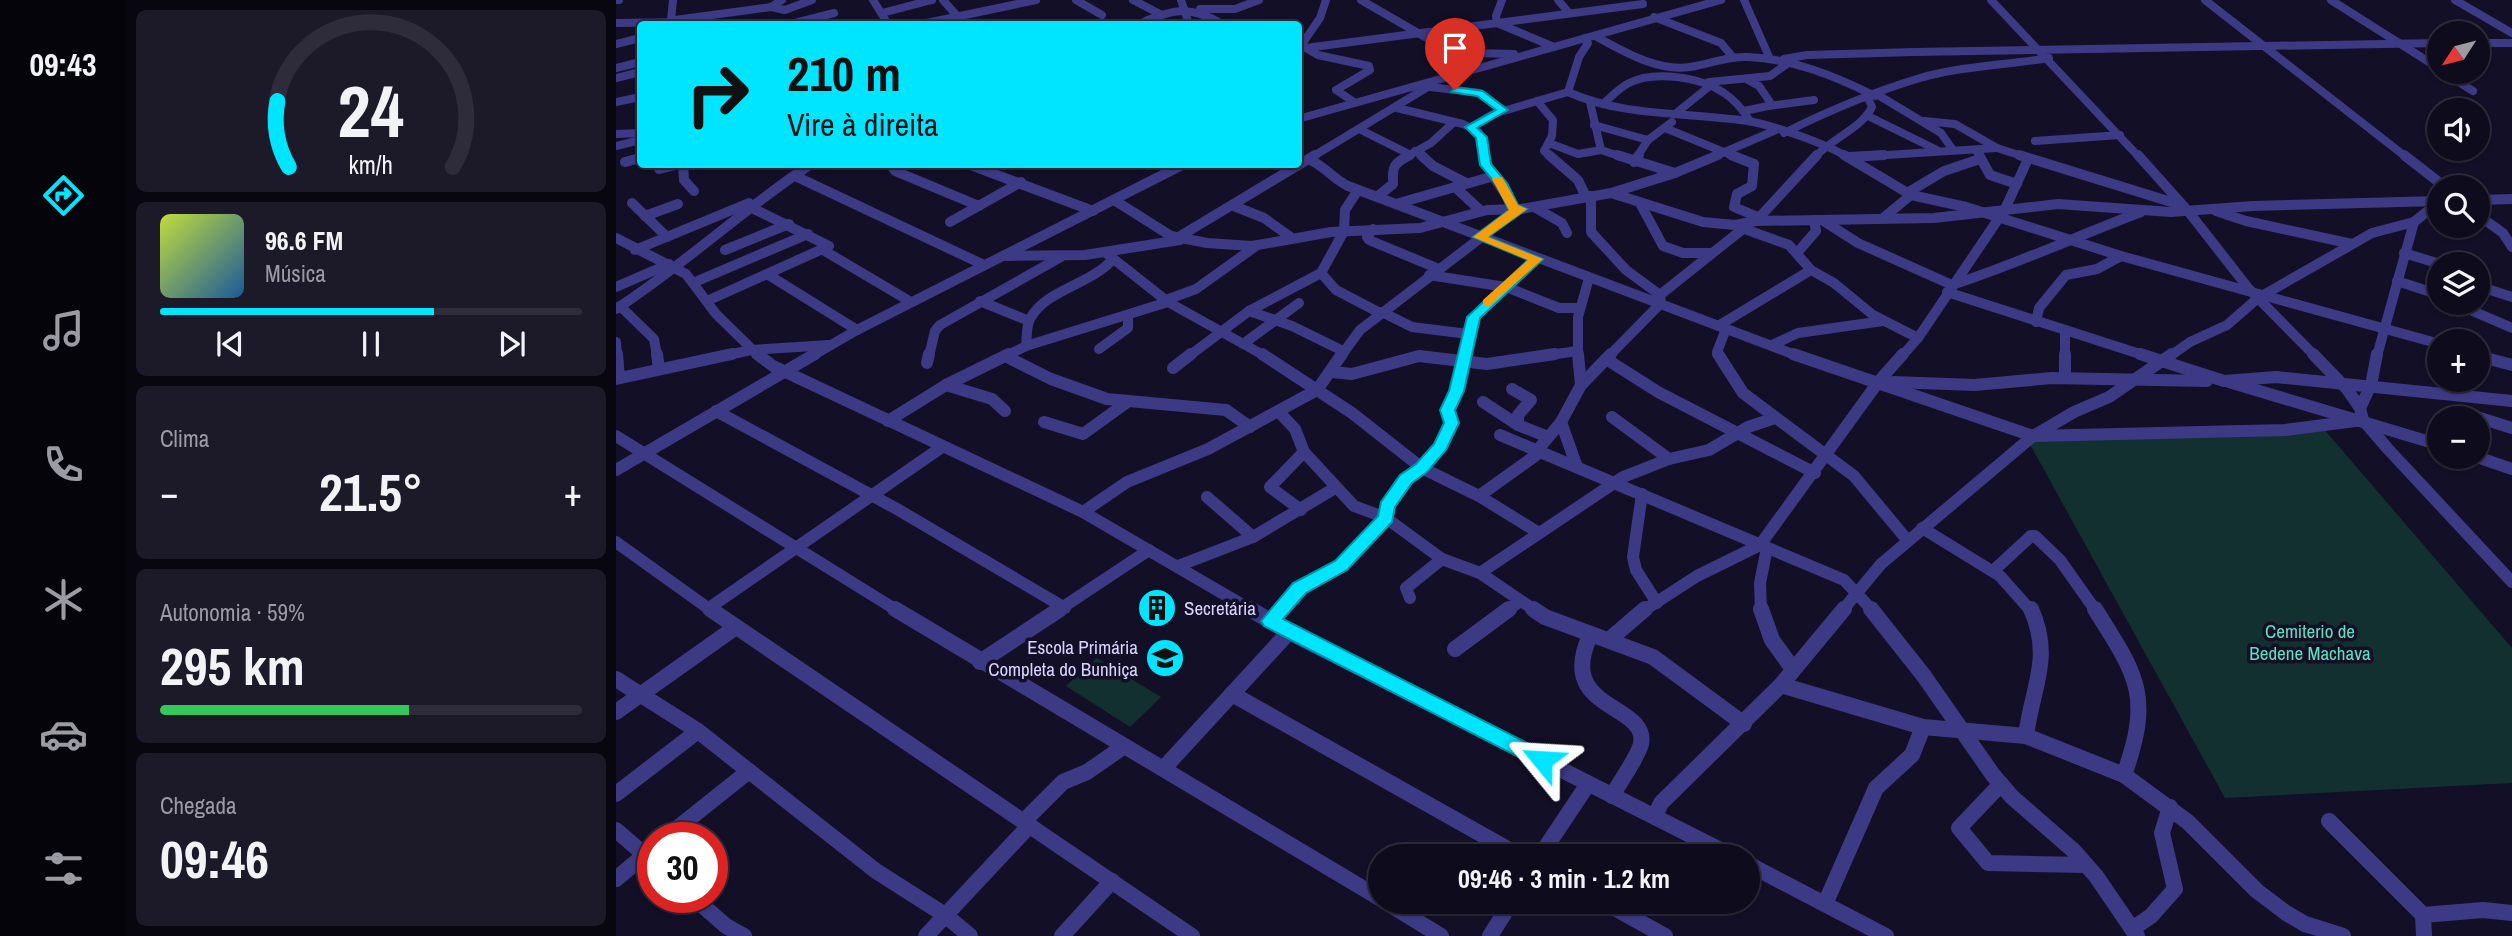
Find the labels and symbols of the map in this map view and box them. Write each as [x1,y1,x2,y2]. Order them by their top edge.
pin [1425,18,1485,90]
north arrow [2427,21,2490,84]
building icon: Secretária [1136,587,1178,629]
place label: Secretária [1184,595,1256,621]
park label: Cemiterio de Bedene Machava [2249,618,2371,666]
place label: Escola Primária Completa do Bunhiça [988,634,1138,682]
school or university icon: Escola Primária Completa do Bunhiça [1144,637,1186,679]
position arrow [1505,723,1579,797]
speed limit sign: 30 [637,822,728,913]

